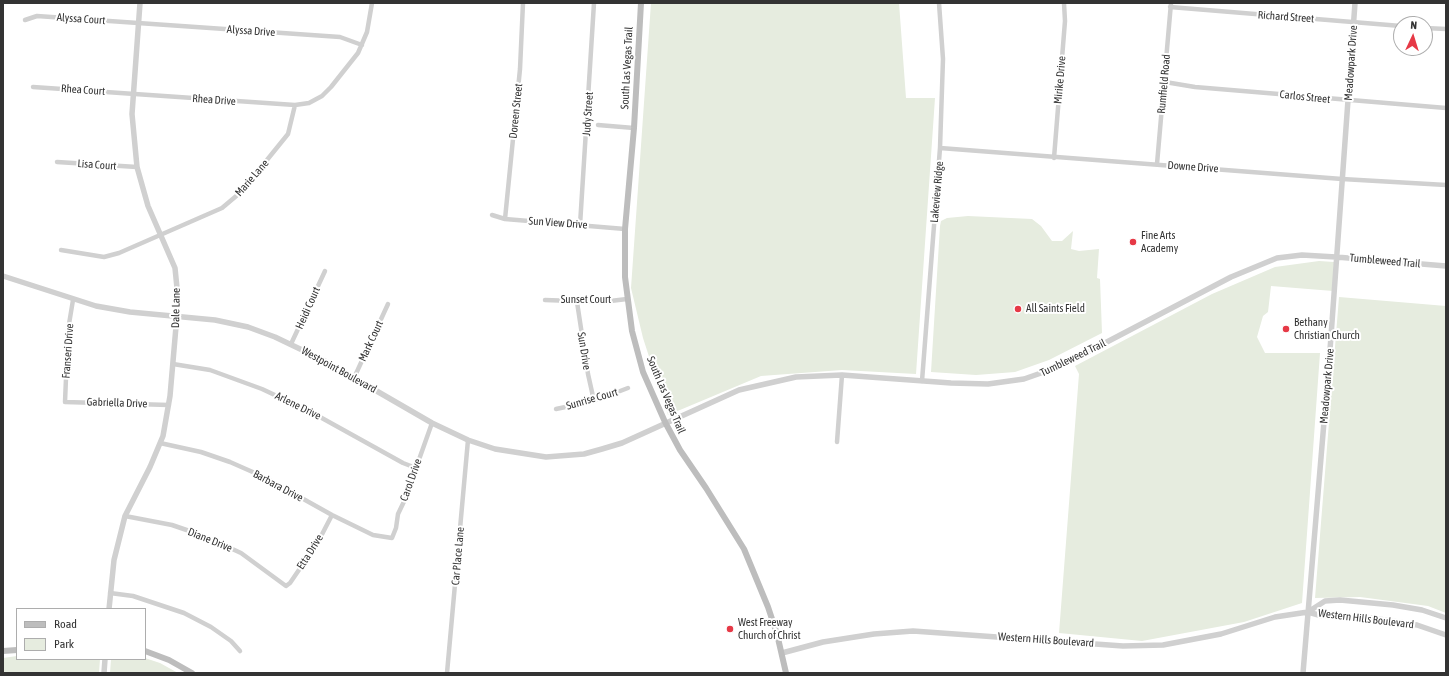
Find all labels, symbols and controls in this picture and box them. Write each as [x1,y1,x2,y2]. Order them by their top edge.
street label: Richard Street [1257,8,1315,26]
street label: Alyssa Court [56,11,106,27]
north arrow [1393,16,1433,56]
text: N [1410,19,1417,31]
street label: Alyssa Drive [226,23,276,39]
street label: Meadowpark Drive [1342,25,1360,101]
street label: South Las Vegas Trail [618,26,636,110]
street label: Rumfield Road [1155,54,1173,114]
street label: Mirike Drive [1051,55,1069,105]
street label: Rhea Court [60,82,106,98]
street label: Doreen Street [507,83,525,139]
street label: Carlos Street [1279,88,1331,106]
street label: Judy Street [580,91,596,137]
street label: Rhea Drive [192,92,236,108]
street label: Lisa Court [77,157,117,173]
street label: Marie Lane [232,157,272,199]
street label: Downe Drive [1167,159,1219,175]
street label: Lakeview Ridge [928,161,946,223]
street label: Sun View Drive [528,214,588,232]
place label: Fine Arts Academy [1141,229,1178,255]
marker: Fine Arts Academy [1128,237,1138,247]
street label: Tumbleweed Trail [1349,251,1421,271]
street label: Heidi Court [293,285,323,331]
street label: Dale Lane [169,288,183,328]
street label: Sunset Court [561,293,611,307]
place label: All Saints Field [1026,302,1085,316]
marker: All Saints Field [1013,304,1023,314]
place label: Bethany Christian Church [1294,316,1360,342]
street label: Mark Court [356,318,386,364]
street label: Franseri Drive [59,323,77,379]
marker: Bethany Christian Church [1281,324,1291,334]
street label: Sun Drive [574,331,594,371]
street label: Tumbleweed Trail [1038,336,1108,380]
street label: Westpoint Boulevard [299,344,379,396]
street label: Meadowpark Drive [1317,348,1337,424]
street label: South Las Vegas Trail [644,354,688,436]
street label: Sunrise Court [565,385,619,413]
street label: Arlene Drive [273,389,323,423]
street label: Gabriella Drive [86,395,148,411]
street label: Carol Drive [397,457,425,503]
street label: Barbara Drive [251,467,305,505]
street label: Diane Drive [186,525,234,555]
street label: Car Place Lane [449,526,467,586]
street label: Etta Drive [294,532,326,572]
street label: Western Hills Boulevard [1317,607,1415,631]
legend [16,608,146,660]
place label: West Freeway Church of Christ [738,616,801,642]
text: Road [54,617,77,631]
marker: West Freeway Church of Christ [725,624,735,634]
street label: Western Hills Boulevard [998,630,1094,650]
text: Park [54,637,74,651]

